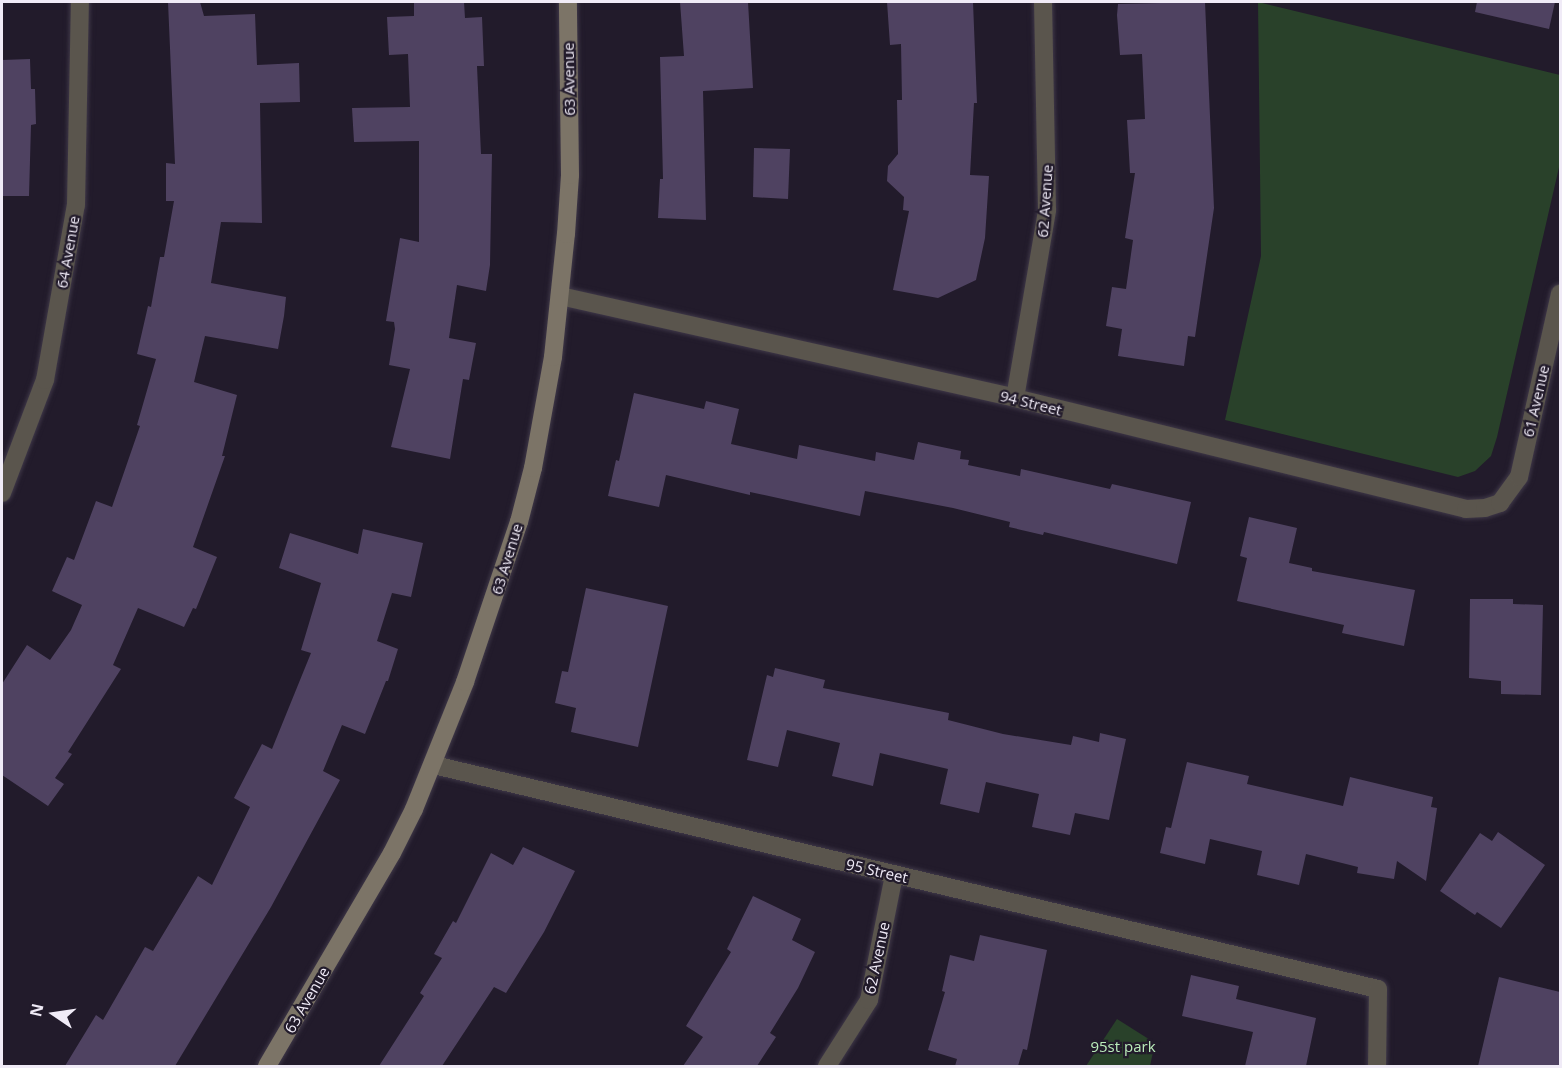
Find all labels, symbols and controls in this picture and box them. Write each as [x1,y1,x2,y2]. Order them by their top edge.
street label: 63 Avenue [559,42,579,116]
street label: 62 Avenue [1033,164,1057,238]
street label: 64 Avenue [53,214,83,290]
street label: 61 Avenue [1519,363,1553,439]
street label: 94 Street [998,387,1064,419]
street label: 63 Avenue [488,521,526,597]
street label: 95 Street [844,855,910,887]
street label: 62 Avenue [861,920,893,996]
street label: 63 Avenue [281,964,333,1036]
north arrow [24,984,84,1044]
text: N [24,1001,49,1019]
park label: 95st park [1090,1038,1156,1056]

